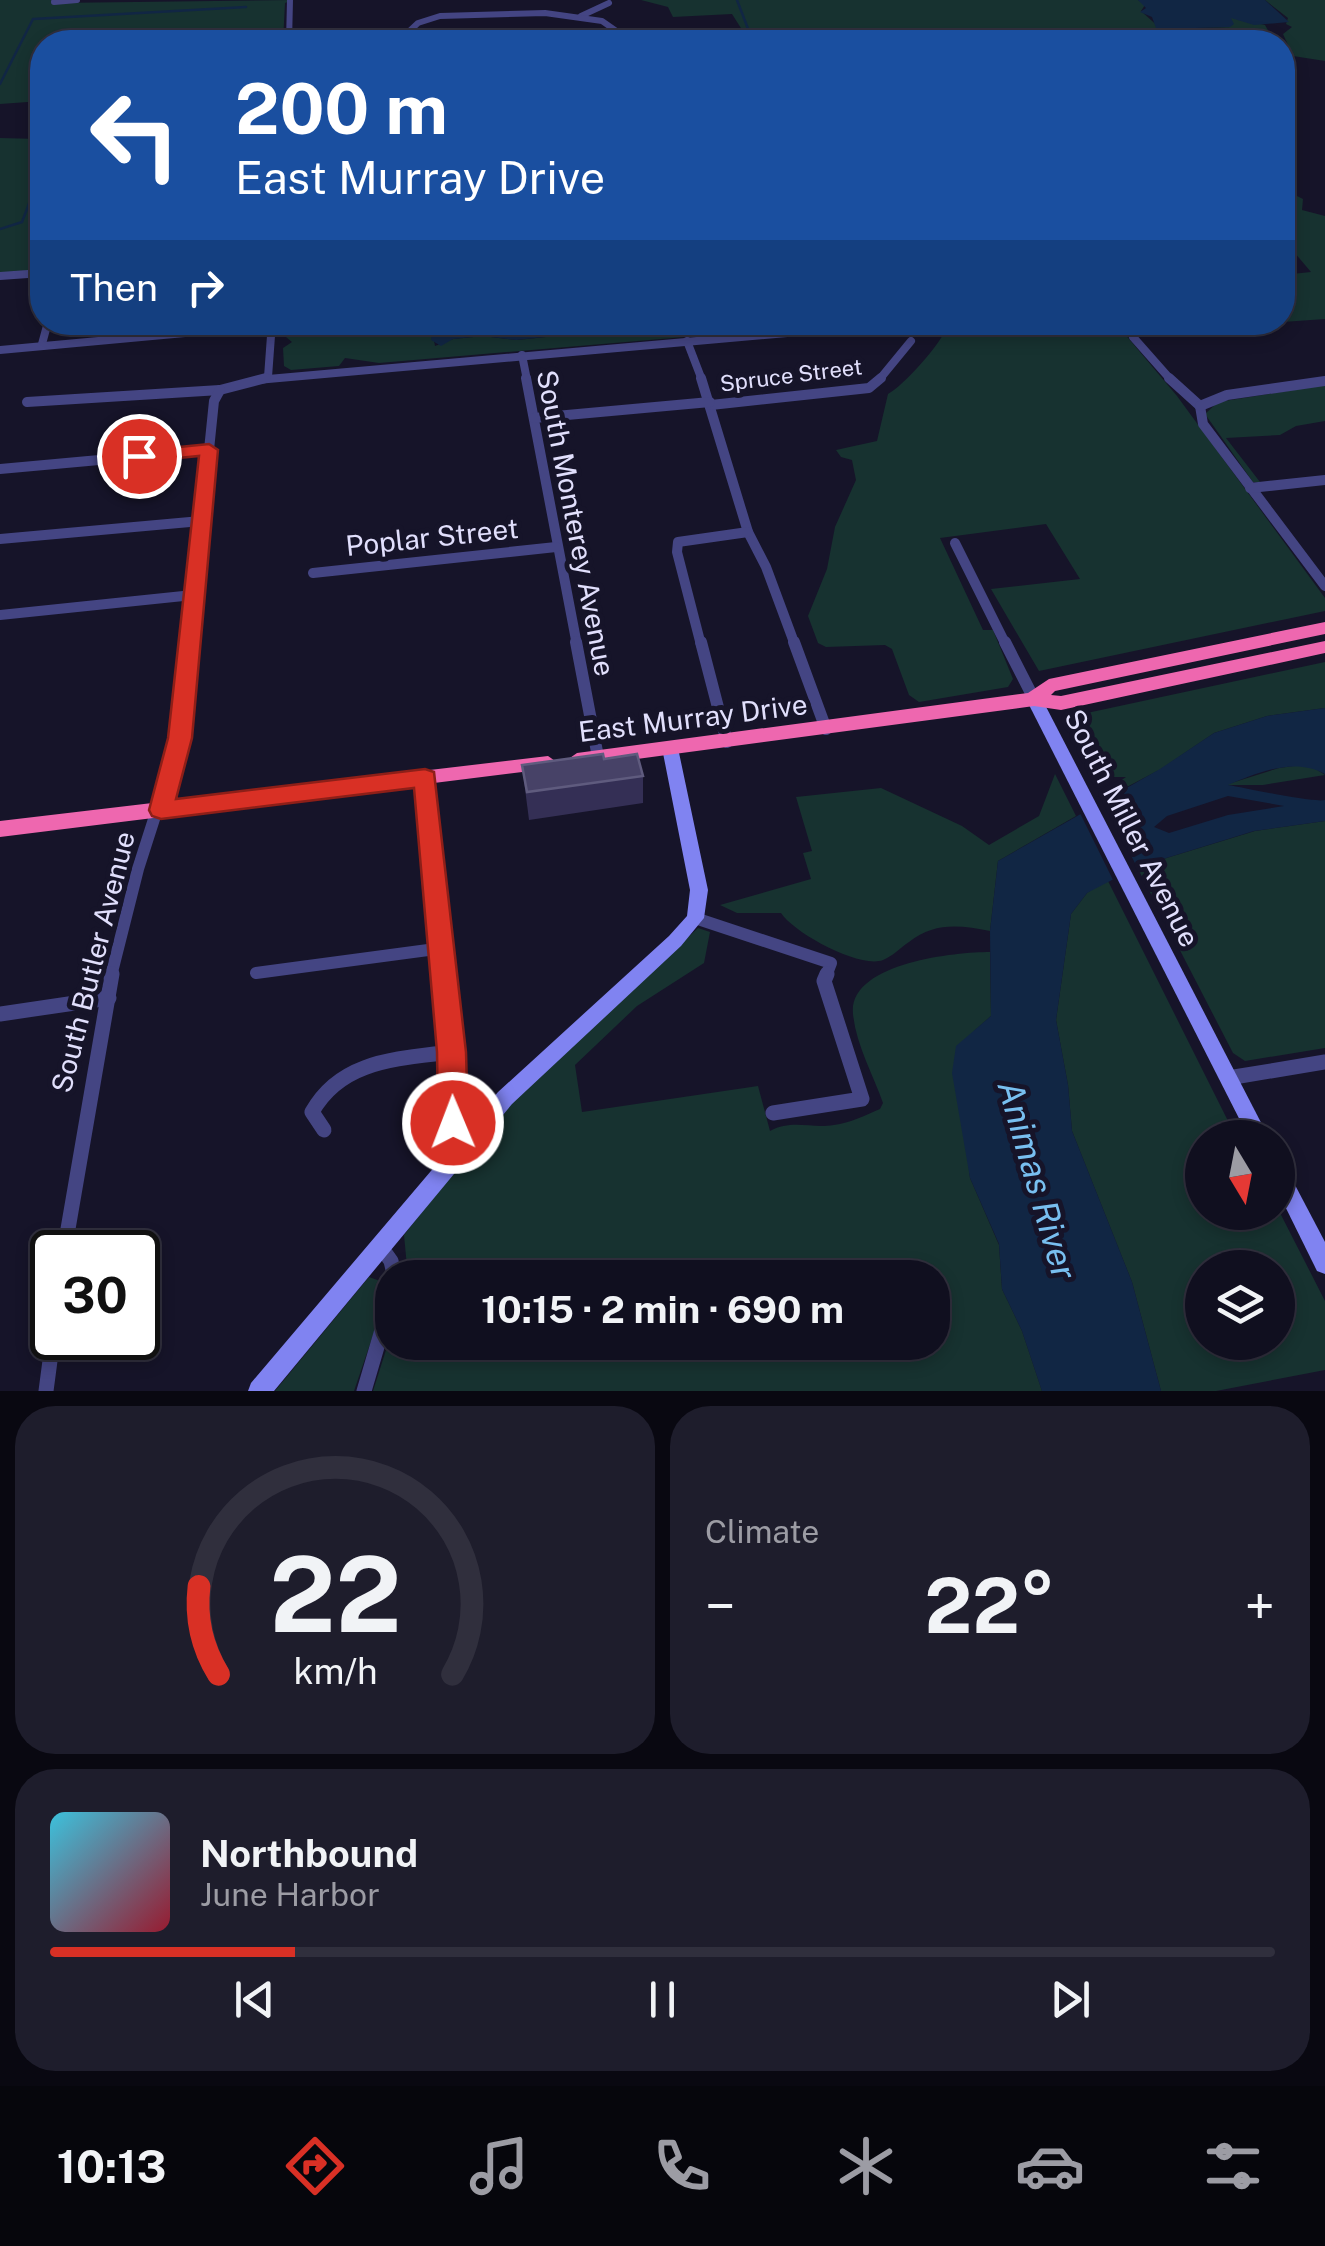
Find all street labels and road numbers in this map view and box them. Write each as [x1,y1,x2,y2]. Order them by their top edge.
street label: Spruce Street [718,353,864,397]
street label: South Monterey Avenue [531,367,622,679]
street label: Poplar Street [344,511,520,562]
street label: East Murray Drive [577,687,809,748]
street label: South Miller Avenue [1058,703,1207,952]
street label: South Butler Avenue [44,828,141,1096]

